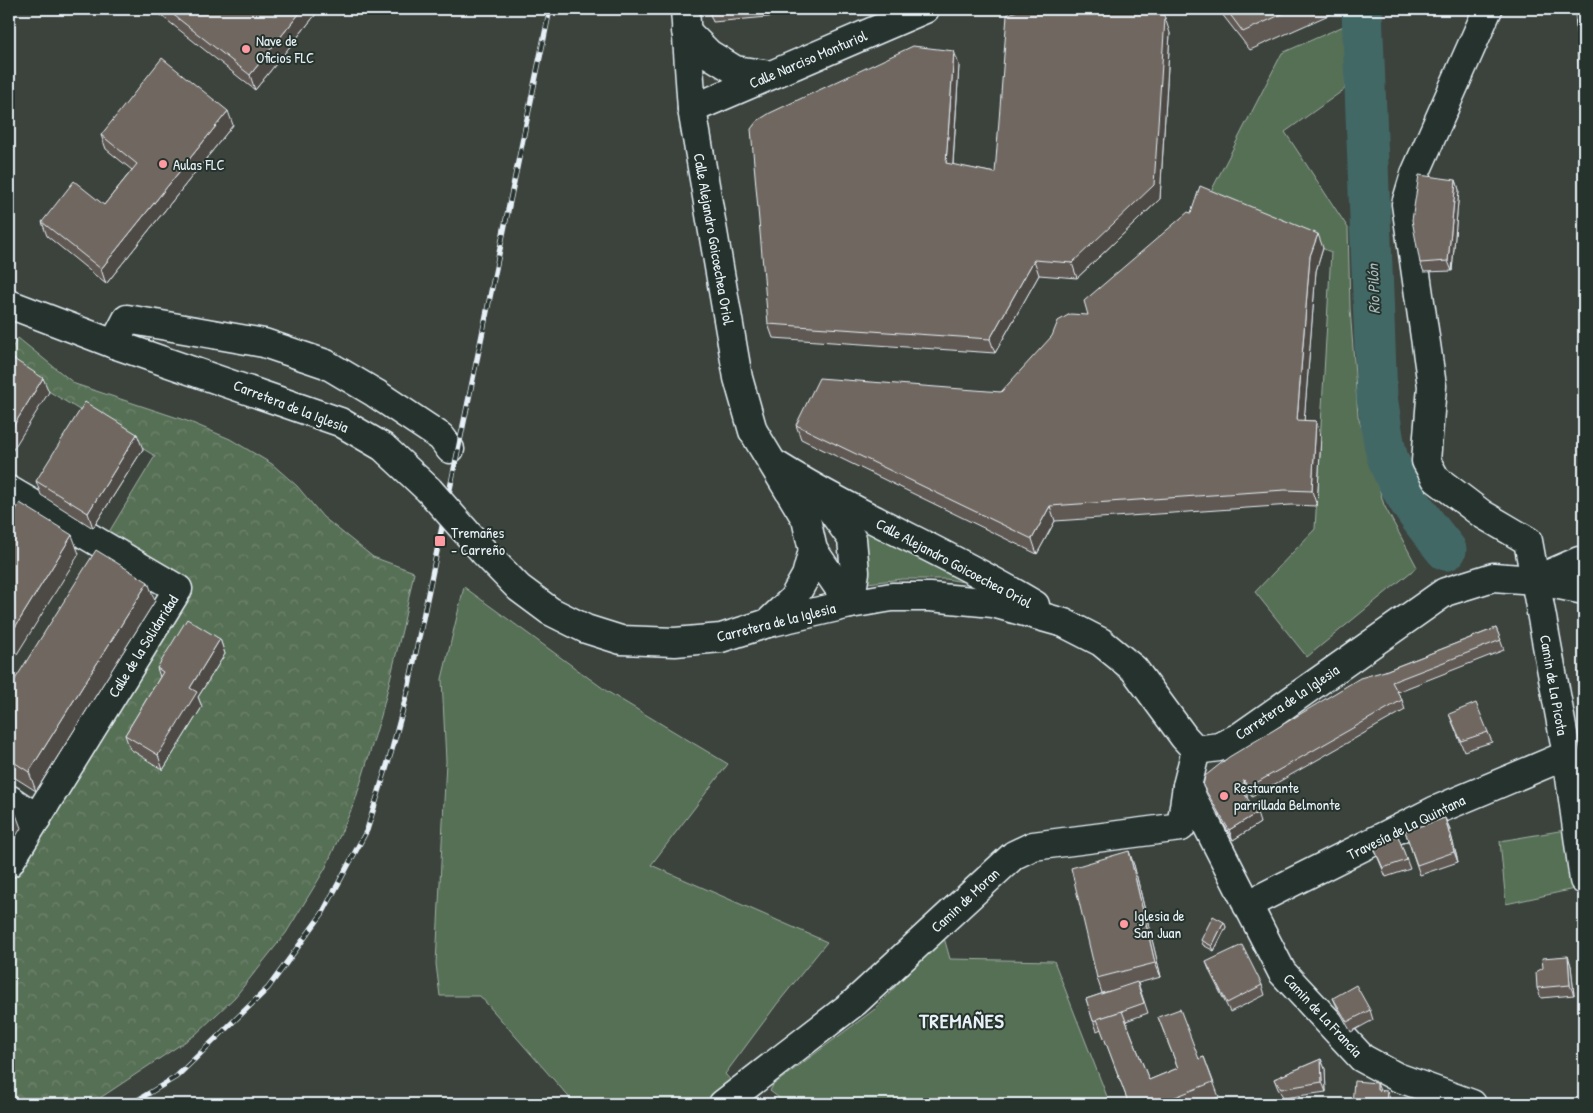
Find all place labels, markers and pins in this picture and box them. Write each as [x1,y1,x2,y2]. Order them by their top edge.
place label: Nave de Oficios FLC [256,30,314,68]
marker: Nave de Oficios FLC [240,43,252,55]
place label: Aulas FLC [173,154,225,175]
marker: Aulas FLC [157,158,169,170]
place label: Tremañes - Carreño [451,522,505,560]
marker: Tremañes - Carreño [433,534,447,548]
place label: Restaurante parrillada Belmonte [1234,777,1340,815]
marker: Restaurante parrillada Belmonte [1218,790,1230,802]
place label: Iglesia de San Juan [1134,905,1184,943]
marker: Iglesia de San Juan [1118,918,1130,930]

